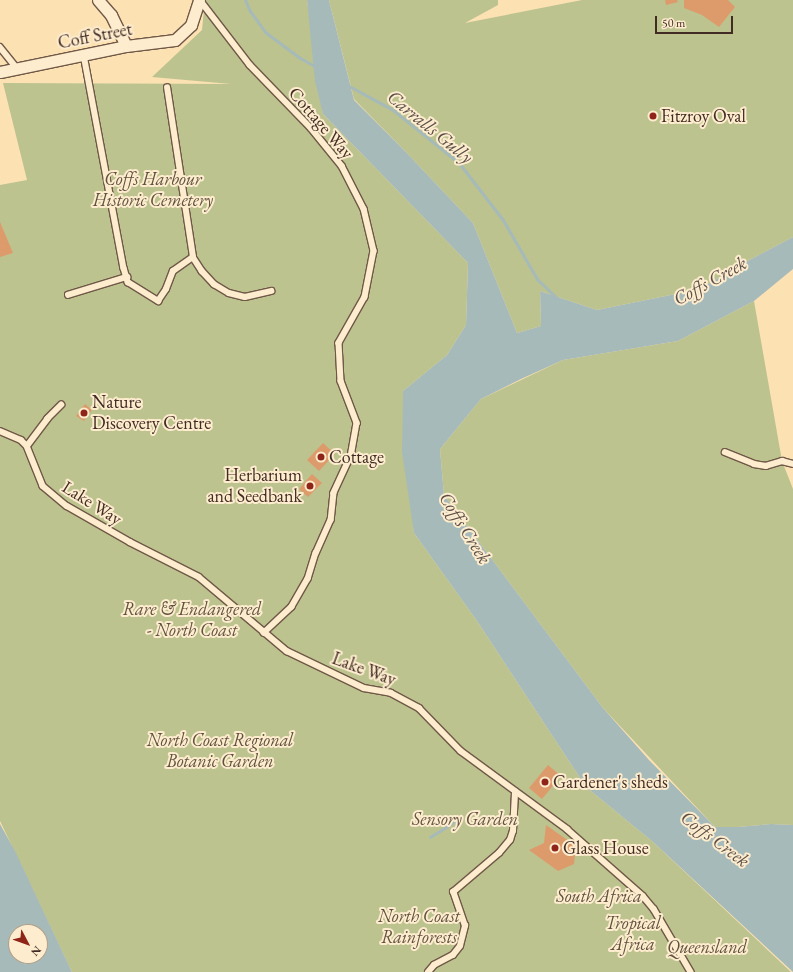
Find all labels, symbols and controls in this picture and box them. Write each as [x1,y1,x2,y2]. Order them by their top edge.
scale bar [657,8,735,34]
text: 50 m [662,15,685,31]
street label: Coff Street [56,18,134,54]
street label: Cottage Way [284,83,358,163]
water label: Carralls Gully [383,86,477,168]
place label: Fitzroy Oval [661,105,746,127]
marker: Fitzroy Oval [648,111,658,121]
park label: Coffs Harbour Historic Cemetery [93,169,213,212]
water label: Coffs Creek [669,252,751,310]
place label: Nature Discovery Centre [92,392,211,434]
marker: Nature Discovery Centre [79,408,89,418]
place label: Cottage [329,446,384,468]
marker: Cottage [316,452,326,462]
place label: Herbarium and Seedbank [207,465,302,508]
street label: Lake Way [58,476,126,530]
marker: Herbarium and Seedbank [305,481,315,491]
water label: Coffs Creek [434,488,496,568]
park label: Rare & Endangered - North Coast [123,599,261,642]
street label: Lake Way [329,648,399,690]
park label: North Coast Regional Botanic Garden [147,730,293,772]
place label: Gardener's sheds [553,771,668,793]
marker: Gardener's sheds [540,777,550,787]
water label: Coffs Creek [676,806,754,872]
park label: Sensory Garden [412,808,518,830]
place label: Glass House [563,837,649,859]
marker: Glass House [550,843,560,853]
park label: South Africa [556,885,642,907]
park label: North Coast Rainforests [378,906,460,948]
park label: Tropical Africa [605,913,661,956]
north arrow [8,924,48,964]
park label: Queensland [667,936,747,958]
text: N [28,943,45,959]

